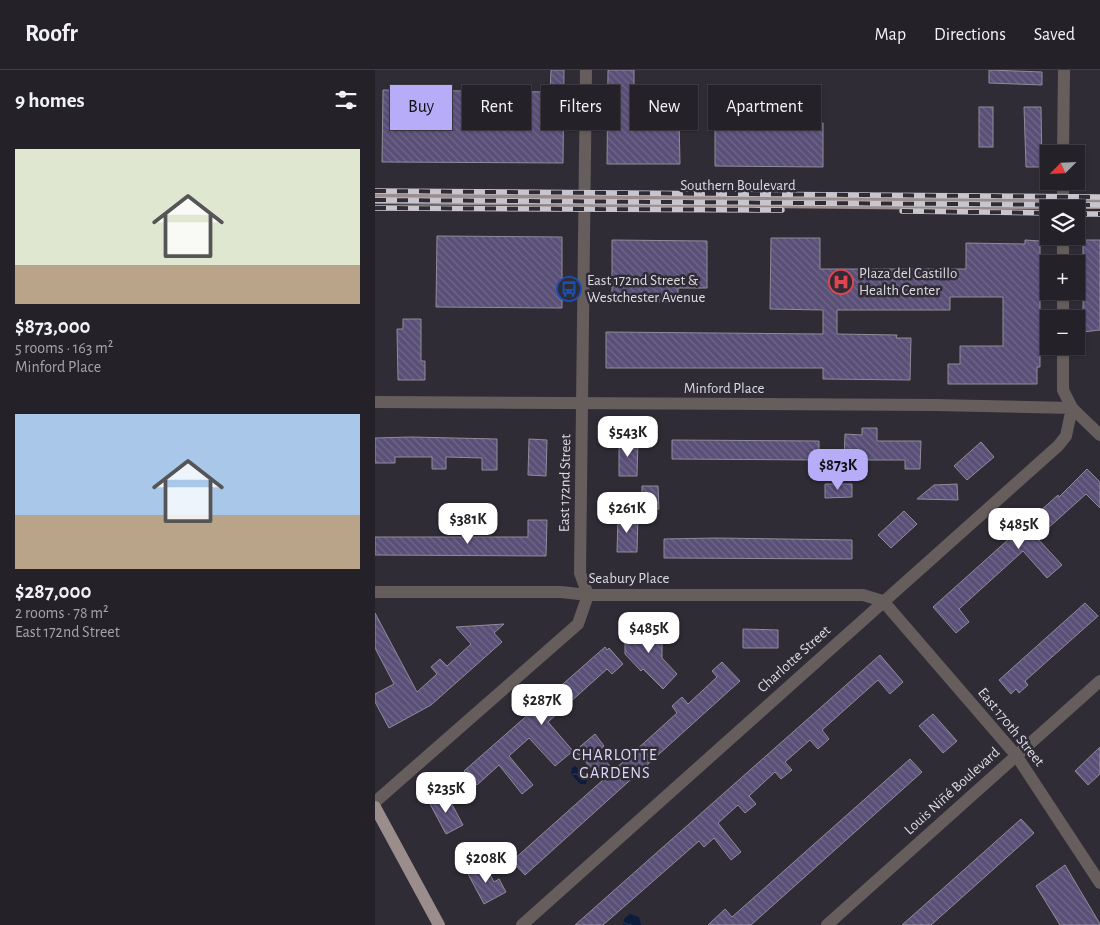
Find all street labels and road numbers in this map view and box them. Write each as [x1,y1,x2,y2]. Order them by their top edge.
street label: Southern Boulevard [680,178,796,193]
street label: Minford Place [684,381,764,396]
street label: East 172nd Street [557,434,573,532]
street label: Seabury Place [589,571,670,586]
street label: Charlotte Street [755,622,833,695]
street label: East 170th Street [975,685,1047,769]
street label: Louis Niñé Boulevard [901,744,1003,838]

